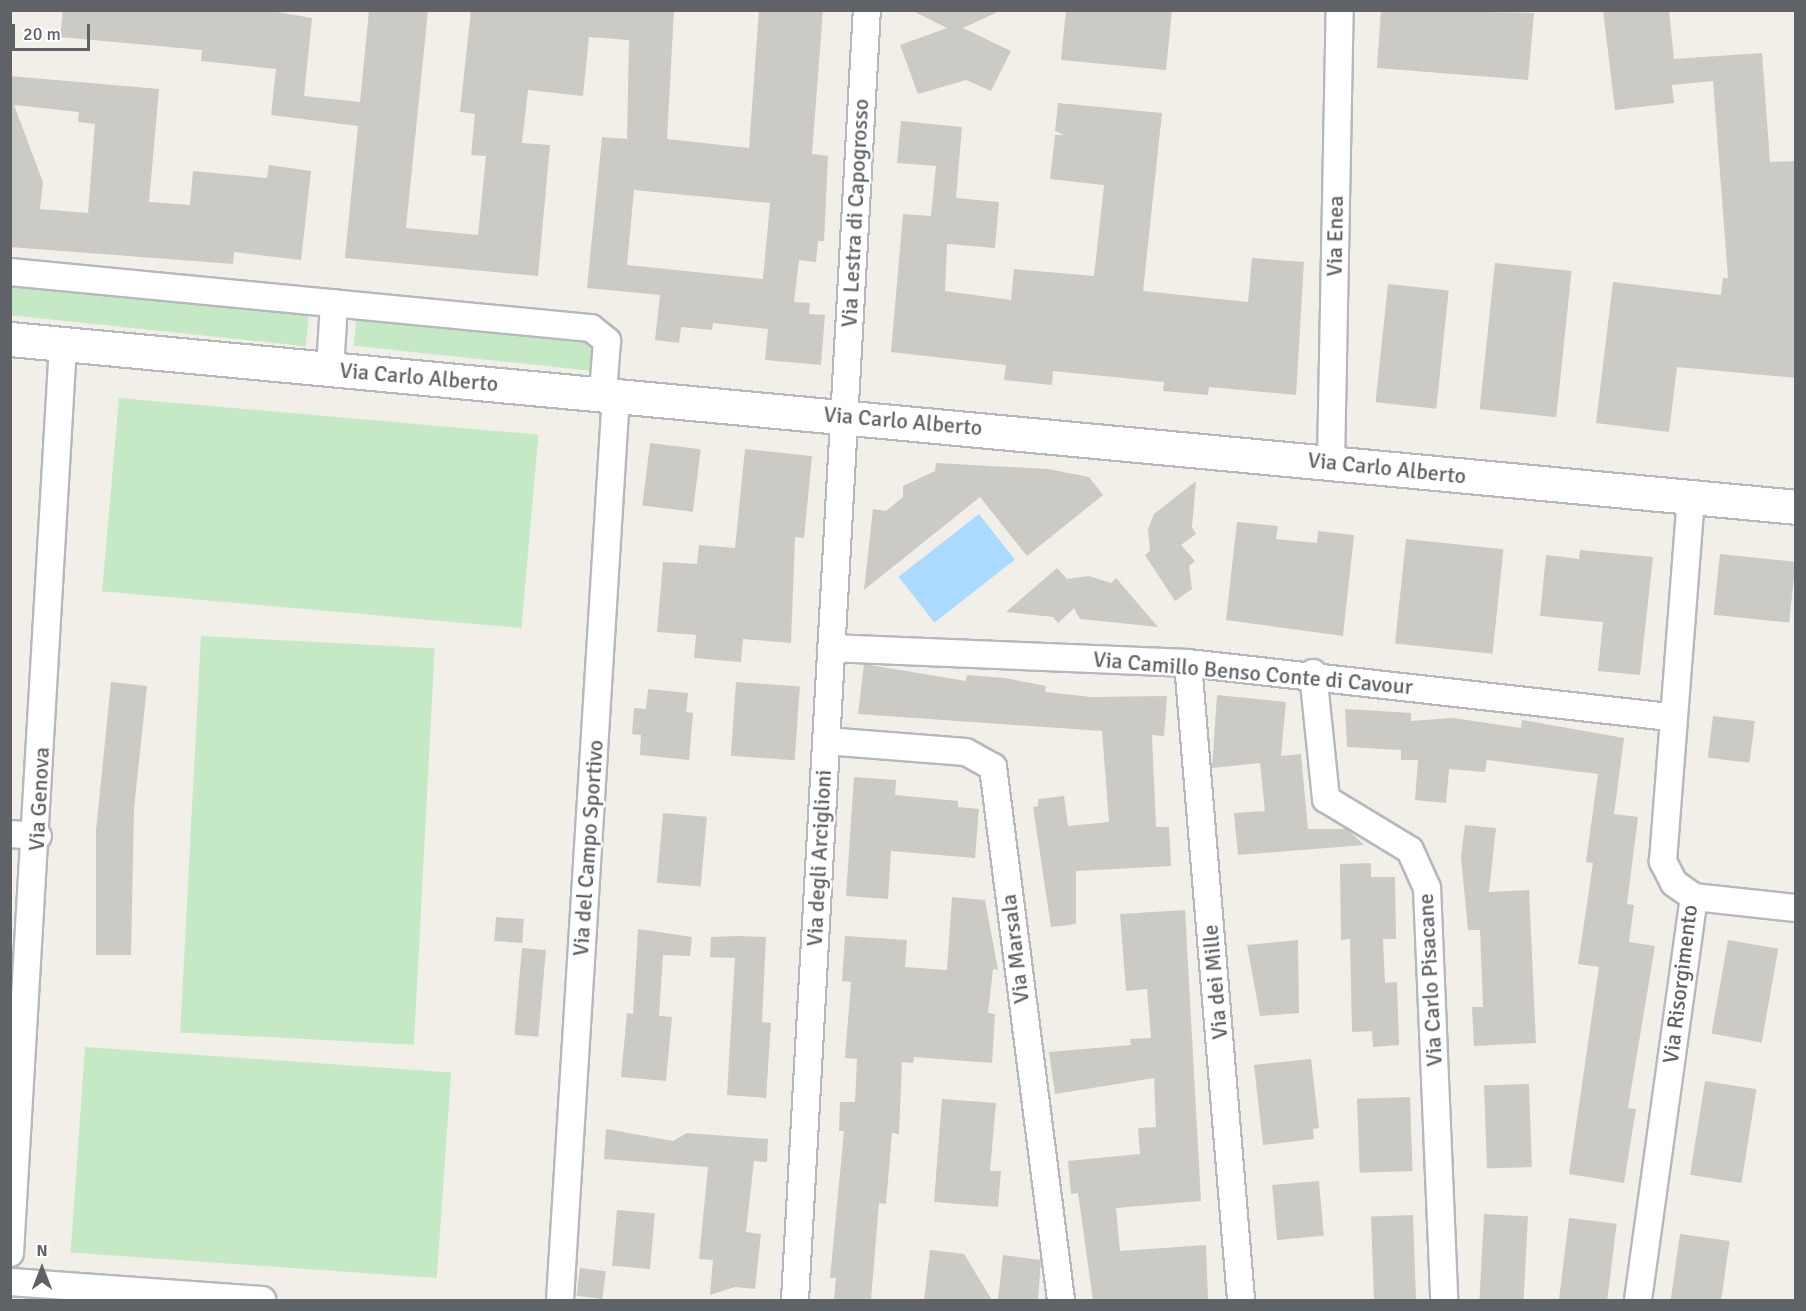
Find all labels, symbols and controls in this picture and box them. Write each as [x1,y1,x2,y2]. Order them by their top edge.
scale bar [15,12,93,50]
text: 20 m [23,23,61,45]
street label: Via Lestra di Capogrosso [836,98,874,328]
street label: Via Enea [1321,195,1349,277]
street label: Via Carlo Alberto [339,357,499,397]
street label: Via Carlo Alberto [823,401,983,441]
street label: Via Carlo Alberto [1306,447,1468,489]
street label: Via Camillo Benso Conte di Cavour [1092,646,1414,700]
street label: Via del Campo Sportivo [567,739,609,957]
street label: Via Genova [23,746,55,852]
street label: Via degli Arciglioni [801,769,837,947]
street label: Via Marsala [995,893,1035,1005]
street label: Via Carlo Pisacane [1412,893,1448,1067]
street label: Via Risorgimento [1657,903,1703,1065]
street label: Via dei Mille [1197,923,1233,1041]
north arrow [12,1239,72,1299]
text: N [36,1241,48,1261]

